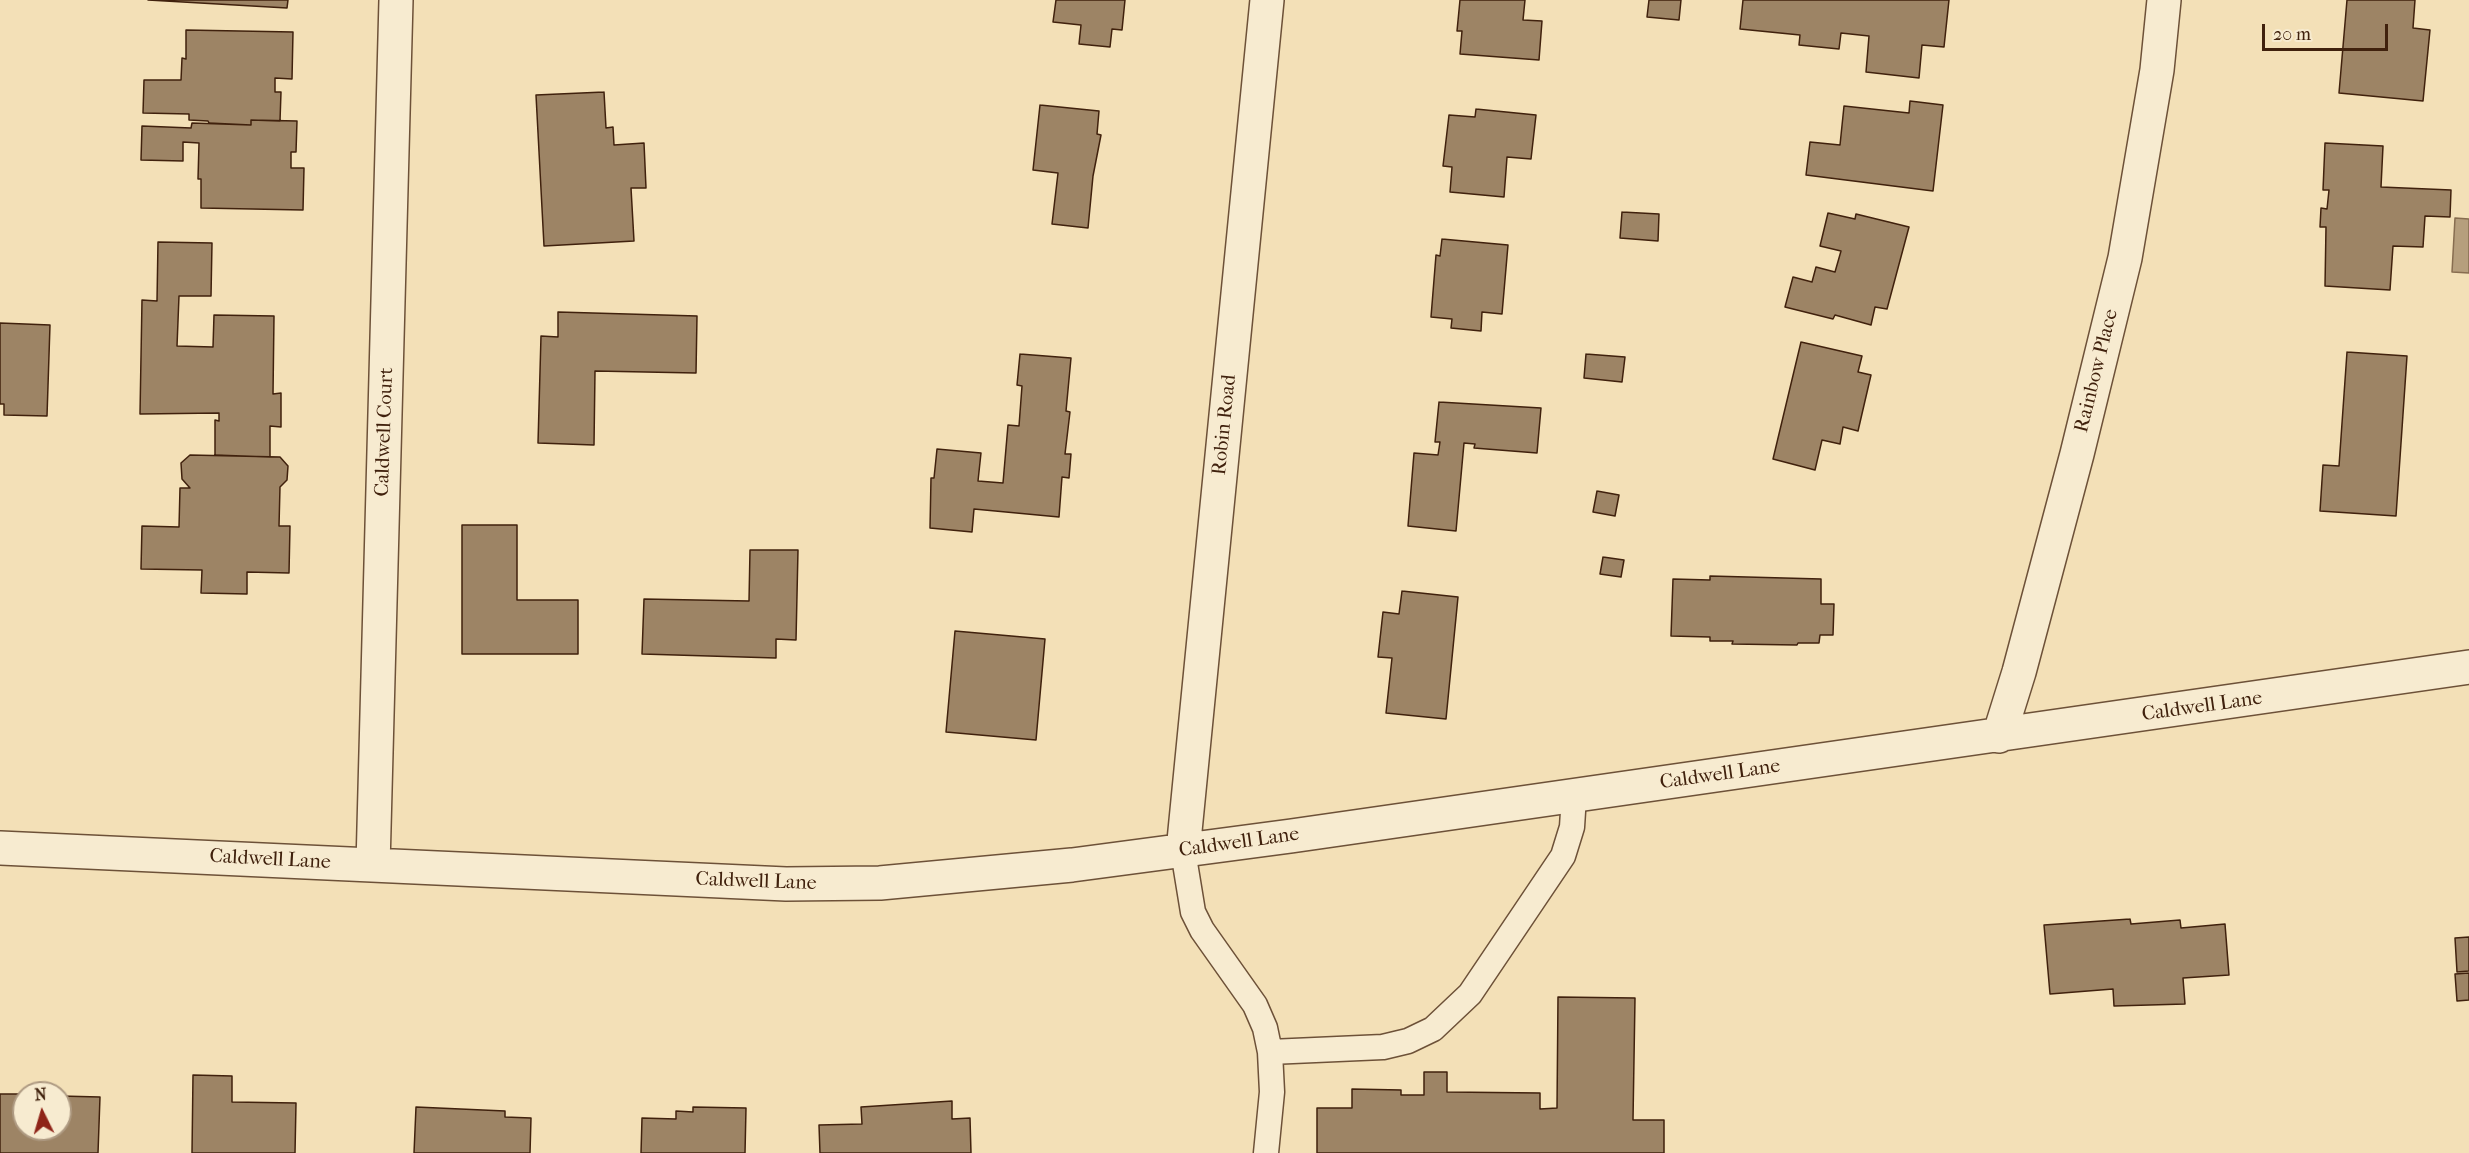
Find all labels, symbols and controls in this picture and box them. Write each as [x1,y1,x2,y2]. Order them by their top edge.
scale bar [2265,12,2391,50]
text: 20 m [2273,24,2311,45]
street label: Rainbow Place [2070,307,2124,435]
street label: Caldwell Court [371,367,399,497]
street label: Robin Road [1208,374,1242,476]
street label: Caldwell Lane [2140,687,2264,727]
street label: Caldwell Lane [1658,755,1782,795]
street label: Caldwell Lane [1177,823,1301,863]
street label: Caldwell Lane [209,845,331,875]
street label: Caldwell Lane [695,868,817,896]
north arrow [12,1081,72,1141]
text: N [34,1085,47,1105]

